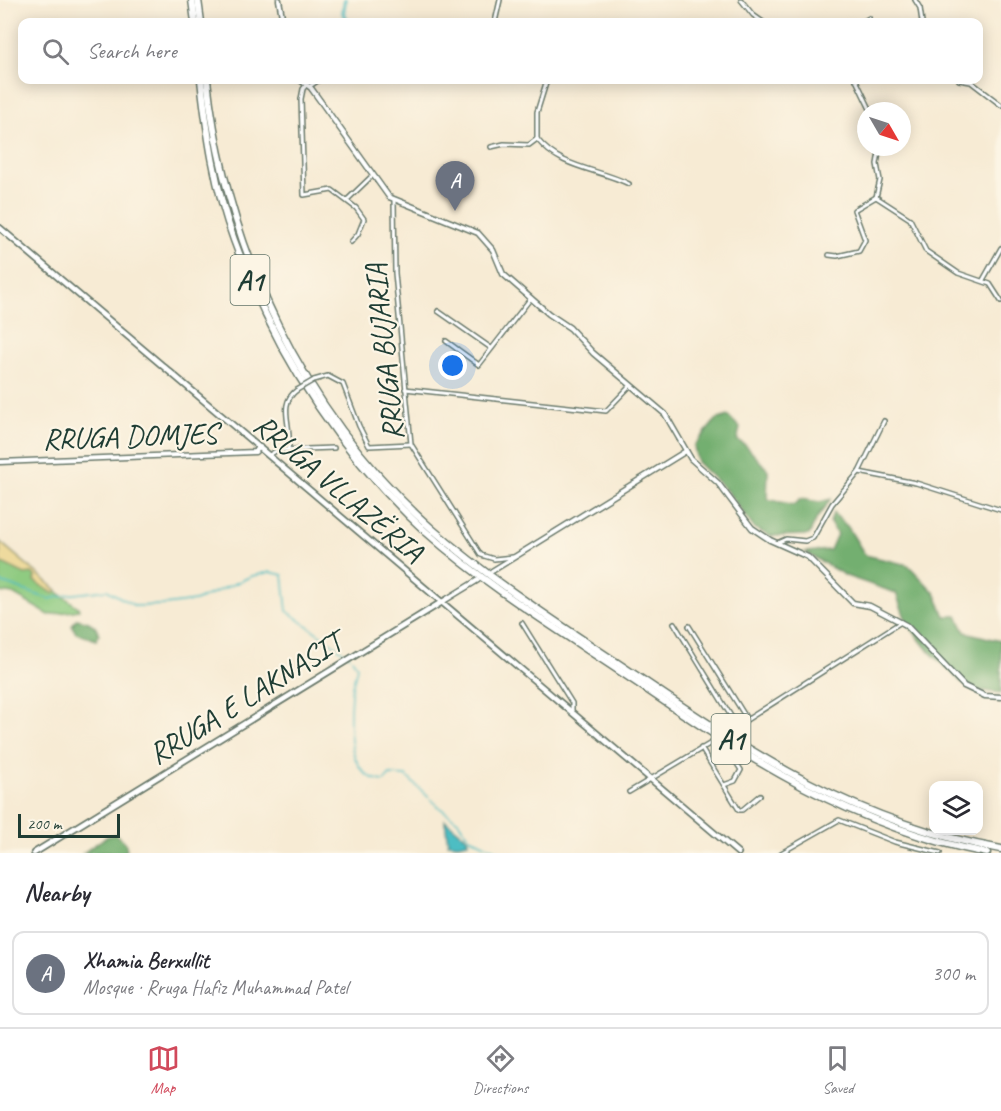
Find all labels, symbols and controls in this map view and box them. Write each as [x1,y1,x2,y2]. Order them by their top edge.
search box [18,18,983,84]
icon: search [39,35,72,68]
text: Search here [87,37,177,65]
north arrow [857,102,911,156]
pin: A [436,162,474,211]
road number: A1 [230,255,270,305]
street label: RRUGA BUJARIA [356,261,412,442]
your location [438,351,467,380]
street label: RRUGA VLLAZËRIA [246,406,432,571]
street label: RRUGA DOMJES [42,414,223,458]
street label: RRUGA E LAKNASIT [141,619,355,773]
road number: A1 [712,714,750,764]
map controls [929,781,983,835]
button: layers [929,781,983,835]
scale bar [18,811,120,838]
text: 200 m [27,814,61,834]
text: Nearby [24,876,89,909]
text: Xhamia Berxullit [83,947,209,975]
text: A [40,961,51,986]
text: 300 m [932,961,975,986]
text: Mosque · Rruga Hafiz Muhammad Patel [83,975,348,1000]
tab: Map [147,1042,180,1098]
tab: Directions [473,1042,528,1098]
tab: Saved [821,1042,854,1098]

